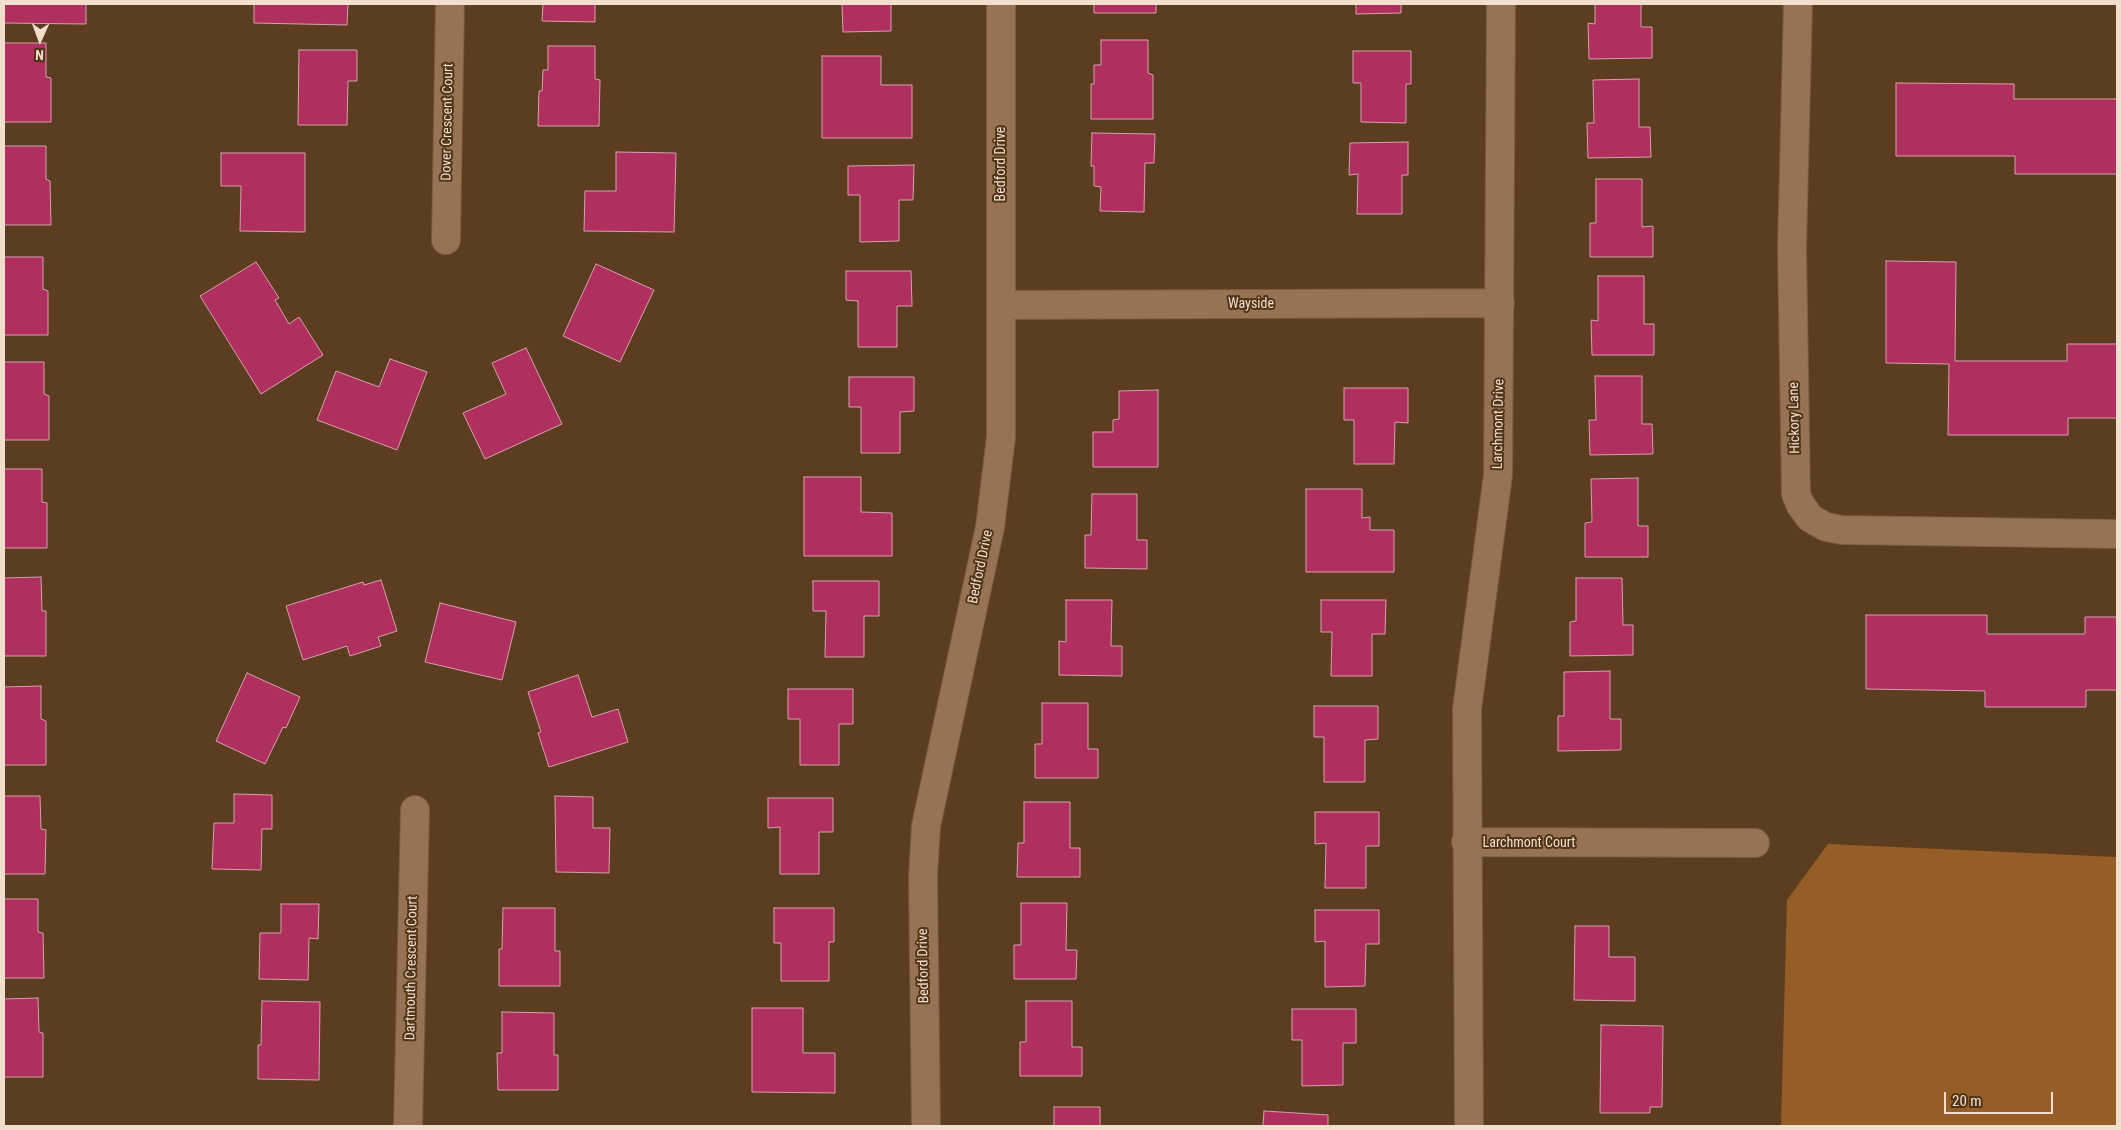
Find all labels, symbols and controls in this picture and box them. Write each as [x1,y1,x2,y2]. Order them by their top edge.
north arrow [15,15,65,65]
text: N [35,47,44,63]
street label: Dover Crescent Court [439,63,457,181]
street label: Bedford Drive [993,127,1009,201]
street label: Wayside [1228,296,1274,312]
street label: Larchmont Drive [1490,379,1508,469]
street label: Hickory Lane [1786,382,1804,454]
street label: Bedford Drive [965,529,997,605]
street label: Larchmont Court [1483,835,1575,851]
street label: Dartmouth Crescent Court [402,896,422,1040]
street label: Bedford Drive [915,928,933,1004]
scale bar [1946,1082,2055,1114]
text: 20 m [1952,1092,1982,1110]

